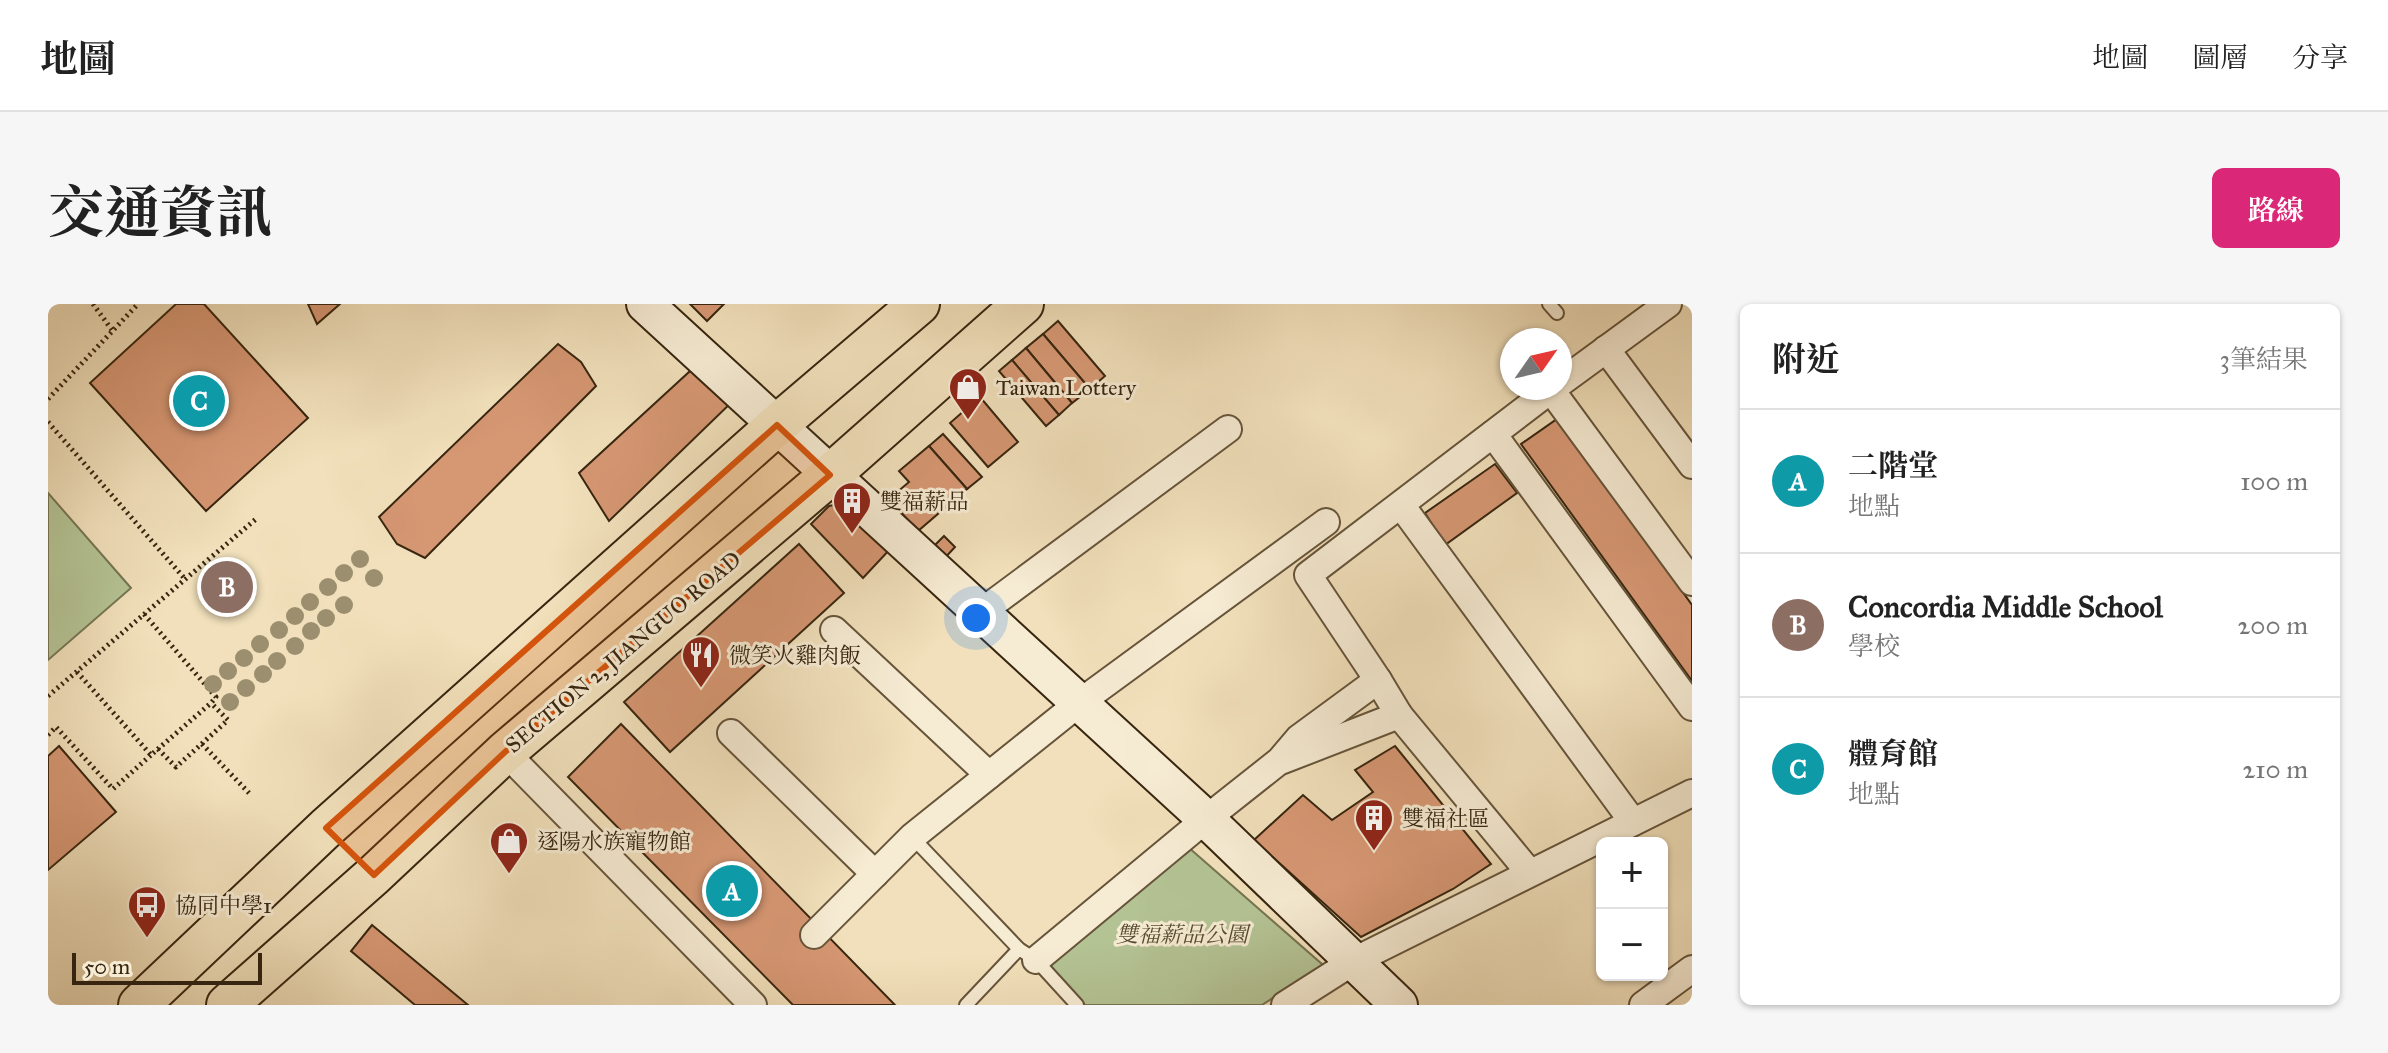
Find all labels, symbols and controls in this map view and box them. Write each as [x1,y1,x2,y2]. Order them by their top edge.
text: 地圖 [40,36,116,82]
text: 地圖 [2092,40,2148,75]
text: 圖層 [2192,40,2248,75]
text: 分享 [2292,40,2348,75]
button: 路線 [2212,168,2340,248]
text: 交通資訊 [48,179,272,247]
north arrow [1500,328,1572,400]
text: 附近 [1772,339,1840,380]
text: 3筆結果 [2220,343,2308,375]
shop icon: Taiwan Lottery [947,366,989,421]
pin: C [173,371,225,431]
place label: Taiwan Lottery [996,374,1137,401]
text: 二階堂 [1848,448,1938,484]
text: A [1789,465,1807,497]
text: 100 m [2240,465,2308,497]
building icon: 雙福薪品 [831,480,873,535]
place label: 雙福薪品 [880,488,968,515]
text: 地點 [1848,490,1900,522]
street label: SECTION 2, JIANGUO ROAD [500,545,746,759]
pin: B [201,557,253,617]
text: Concordia Middle School [1848,589,2163,625]
your location [956,598,996,638]
text: B [1789,609,1807,641]
text: 200 m [2237,609,2308,641]
text: 學校 [1848,630,1900,662]
restaurant icon: 微笑火雞肉飯 [680,634,722,689]
place label: 微笑火雞肉飯 [729,642,861,669]
text: 體育館 [1848,736,1938,772]
text: C [1789,753,1807,785]
text: 210 m [2242,753,2308,785]
text: 地點 [1848,778,1900,810]
building icon: 雙福社區 [1353,797,1395,852]
place label: 雙福社區 [1402,805,1490,832]
shop icon: 逐陽水族寵物館 [488,820,530,875]
place label: 逐陽水族寵物館 [537,828,691,855]
map controls [1596,837,1668,981]
button: + [1596,837,1668,909]
pin: A [706,861,758,921]
bus stop icon: 協同中學1 [126,884,168,939]
place label: 協同中學1 [175,892,272,919]
button: − [1596,909,1668,981]
park label: 雙福薪品公園 [1116,921,1251,948]
scale bar [72,949,262,985]
text: 50 m [84,953,130,980]

